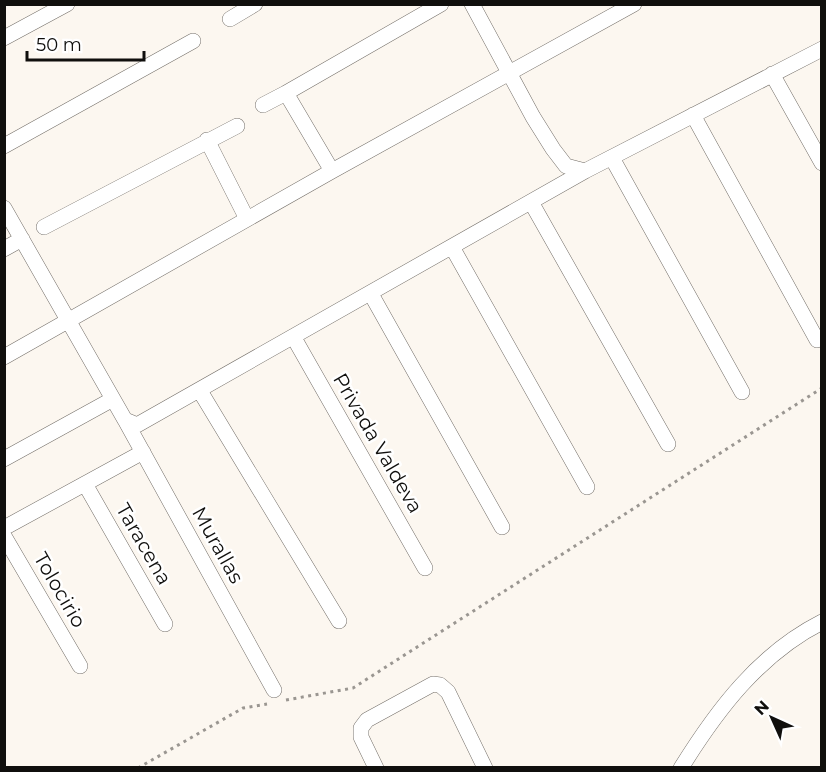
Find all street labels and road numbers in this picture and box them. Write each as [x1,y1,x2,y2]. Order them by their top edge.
street label: Privada Valdeva [328,369,428,517]
street label: Taracena [111,499,177,589]
street label: Murallas [187,503,249,588]
street label: Tolocirio [29,548,91,632]

